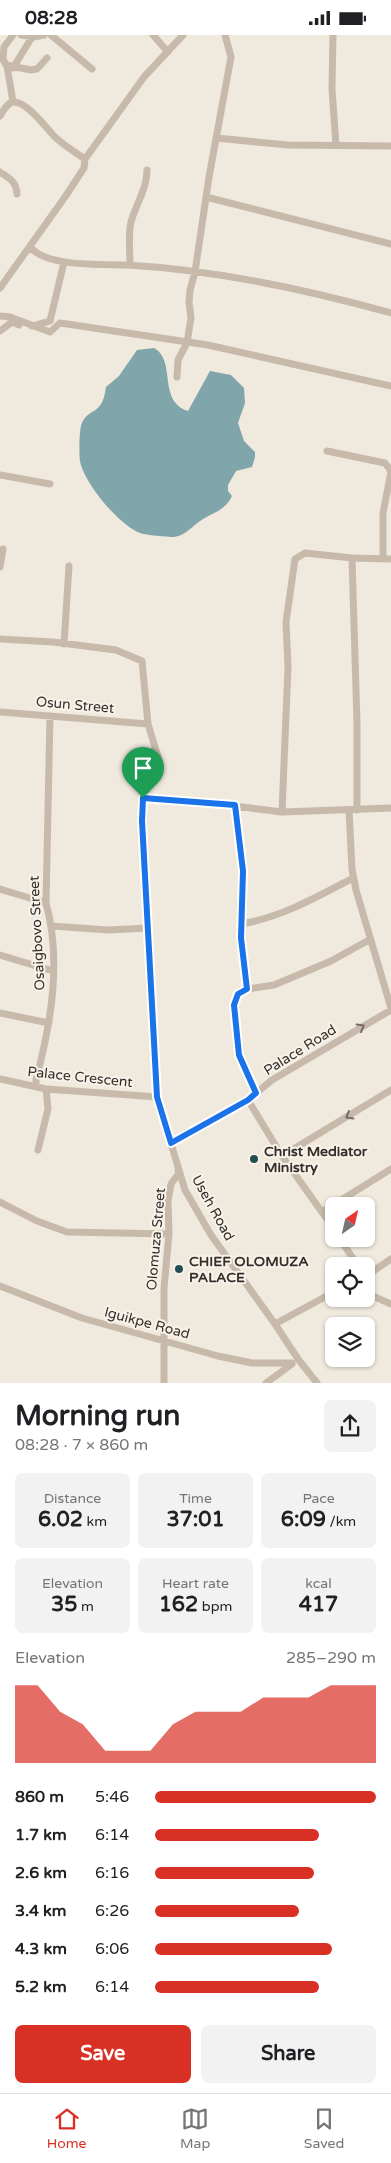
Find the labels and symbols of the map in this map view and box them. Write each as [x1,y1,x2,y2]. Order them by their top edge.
street label: Osun Street [35,693,116,717]
pin [122,747,164,798]
street label: Osaigbovo Street [25,875,48,991]
street label: Palace Road [261,1021,339,1079]
one-way arrow [356,1023,365,1033]
street label: Palace Crescent [27,1063,134,1091]
one-way arrow [346,1109,355,1119]
place label: Christ Mediator Ministry [264,1143,368,1176]
marker: Christ Mediator Ministry [248,1153,260,1165]
street label: Useh Road [188,1172,238,1244]
street label: Olomuza Street [143,1186,169,1291]
north arrow [325,1197,375,1247]
place label: CHIEF OLOMUZA PALACE [189,1253,309,1286]
marker: CHIEF OLOMUZA PALACE [173,1263,185,1275]
street label: Iguikpe Road [102,1303,192,1343]

